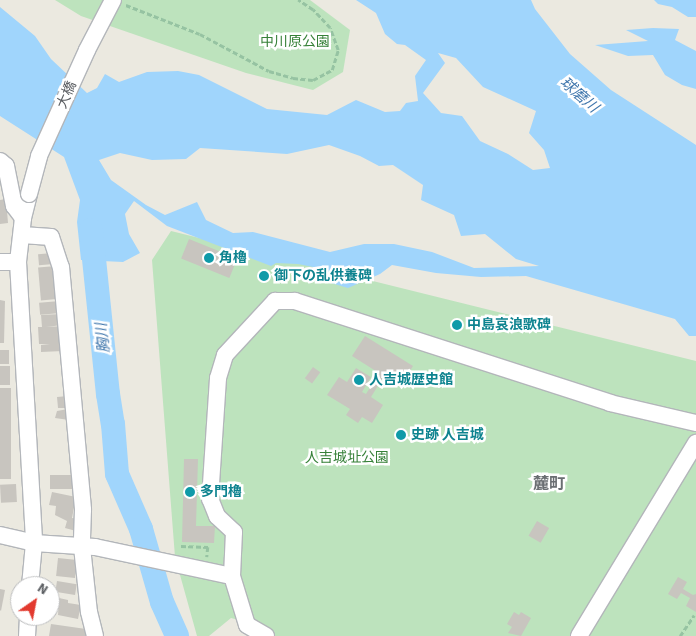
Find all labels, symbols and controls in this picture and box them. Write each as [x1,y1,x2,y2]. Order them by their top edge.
park label: 中川原公園 [260,34,330,50]
water label: 球磨川 [556,73,602,117]
street label: 大橋 [54,79,80,111]
place label: 角櫓 [219,250,247,266]
marker: 角櫓 [203,252,215,264]
place label: 御下の乱供養碑 [274,268,372,284]
marker: 御下の乱供養碑 [258,270,270,282]
place label: 中島哀浪歌碑 [467,317,551,333]
marker: 中島哀浪歌碑 [451,319,463,331]
water label: 胸川 [92,322,114,354]
place label: 人吉城歴史館 [369,372,453,388]
marker: 人吉城歴史館 [353,374,365,386]
place label: 史跡 人吉城 [411,427,484,443]
marker: 史跡 人吉城 [395,429,407,441]
park label: 人吉城址公園 [305,450,389,466]
district label: 麓町 [533,474,565,494]
place label: 多門櫓 [200,484,242,500]
marker: 多門櫓 [184,486,196,498]
north arrow [10,576,60,626]
text: N [33,578,52,600]

